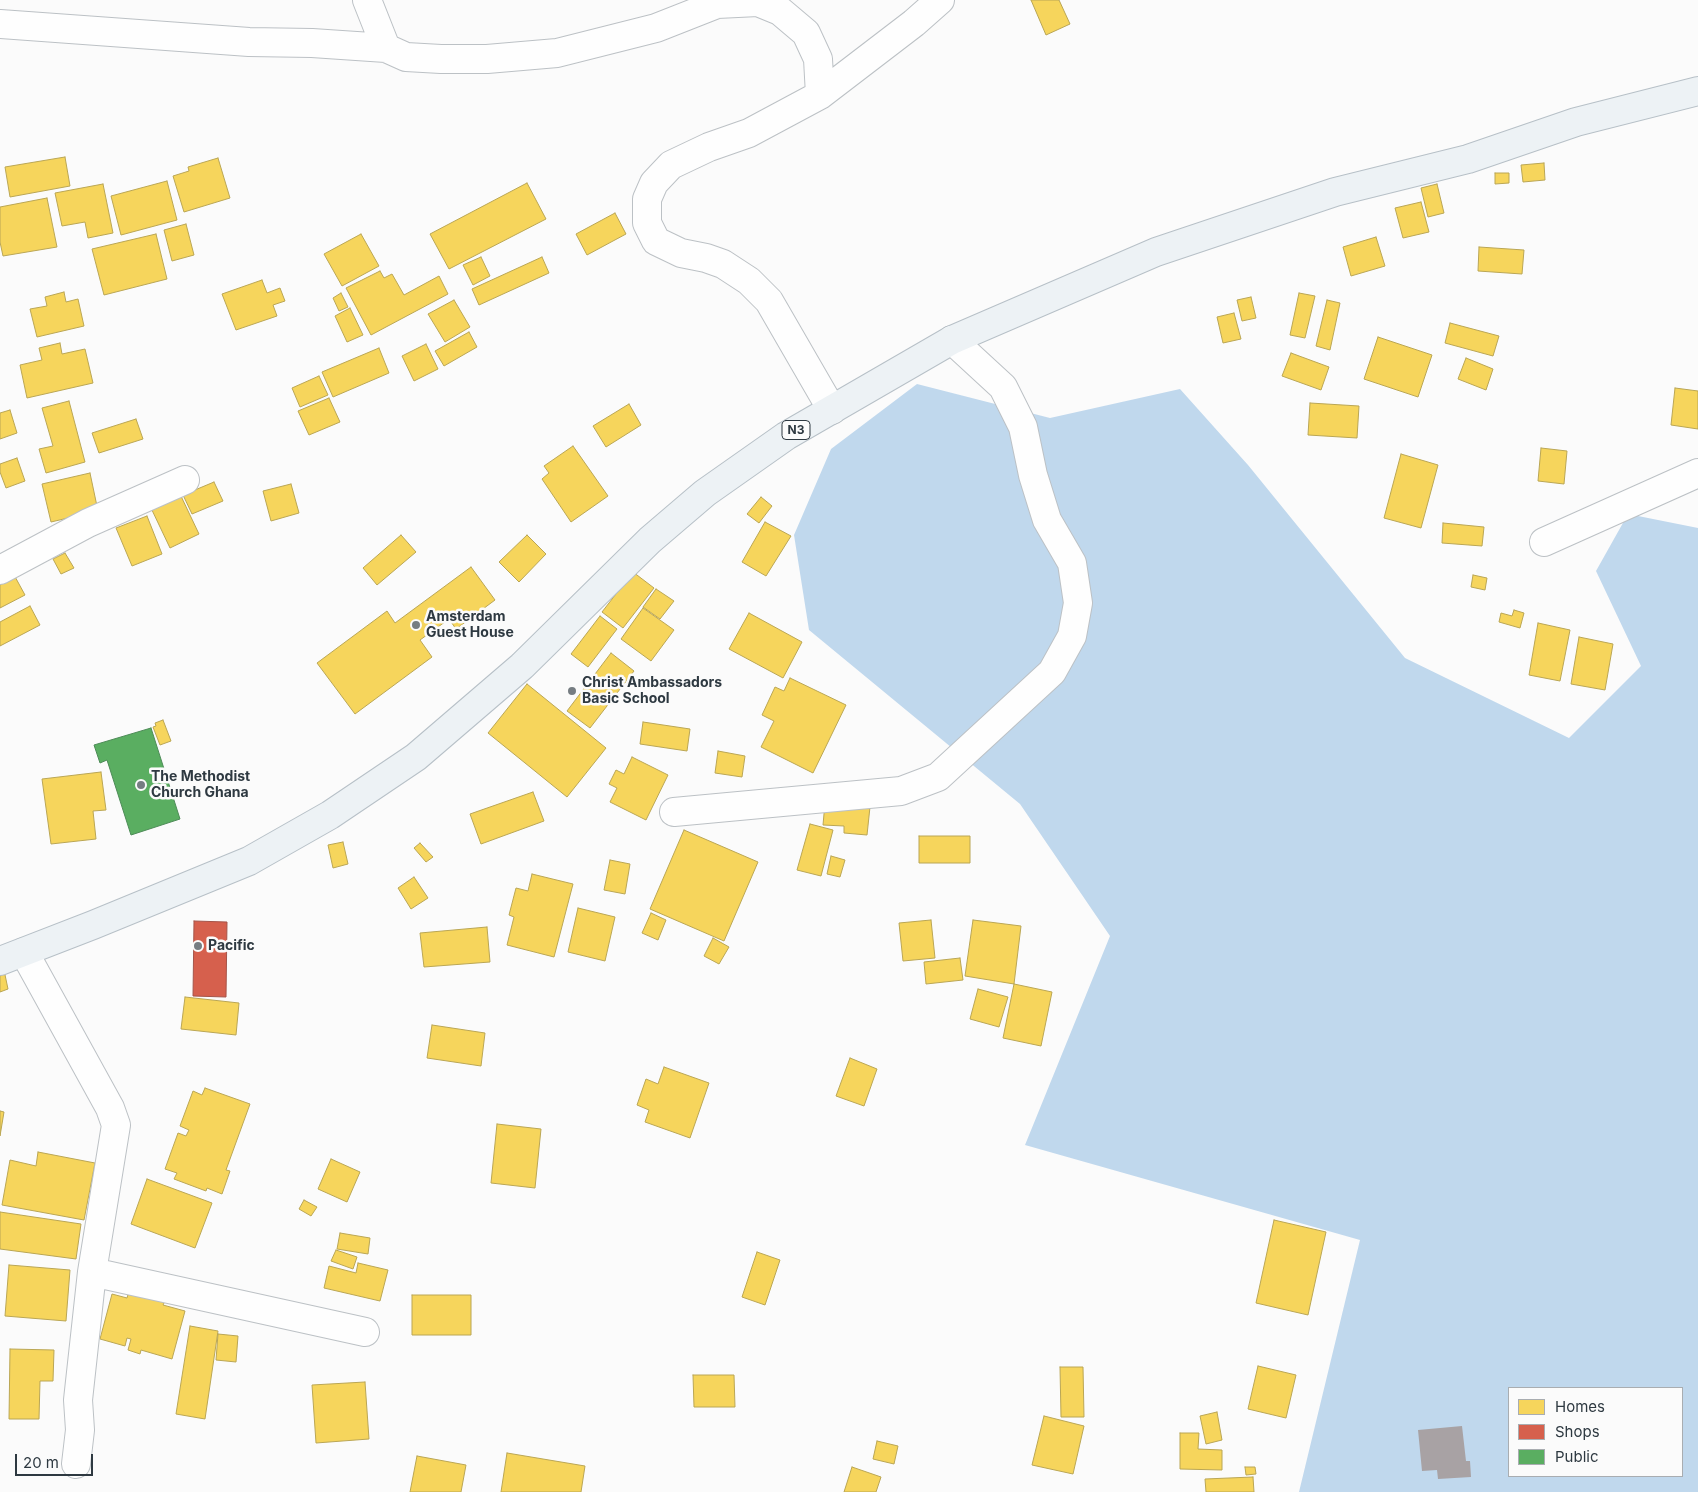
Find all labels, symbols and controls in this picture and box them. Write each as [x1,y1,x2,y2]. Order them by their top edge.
road number: N3 [782,420,810,440]
place label: Amsterdam Guest House [426,609,514,642]
marker: Amsterdam Guest House [410,619,422,631]
place label: Christ Ambassadors Basic School [582,675,722,708]
marker: Christ Ambassadors Basic School [566,685,578,697]
place label: The Methodist Church Ghana [151,769,250,802]
marker: The Methodist Church Ghana [135,779,147,791]
place label: Pacific [208,938,255,954]
marker: Pacific [192,940,204,952]
legend [1508,1387,1683,1477]
text: Homes [1555,1397,1605,1416]
text: Shops [1555,1422,1600,1441]
scale bar [18,1444,95,1476]
text: Public [1555,1447,1598,1466]
text: 20 m [23,1453,59,1472]

